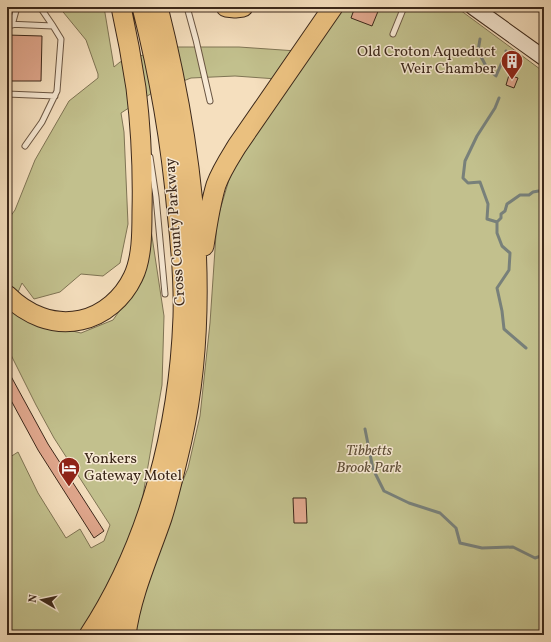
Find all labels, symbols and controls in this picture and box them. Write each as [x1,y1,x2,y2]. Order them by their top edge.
place label: Old Croton Aqueduct Weir Chamber [357,42,496,80]
building icon: Old Croton Aqueduct Weir Chamber [499,48,525,81]
street label: Cross County Parkway [160,157,192,307]
park label: Tibbetts Brook Park [336,441,402,479]
place label: Yonkers Gateway Motel [84,449,182,487]
hotel icon: Yonkers Gateway Motel [56,455,82,488]
north arrow [22,580,62,620]
text: N [26,594,42,604]

